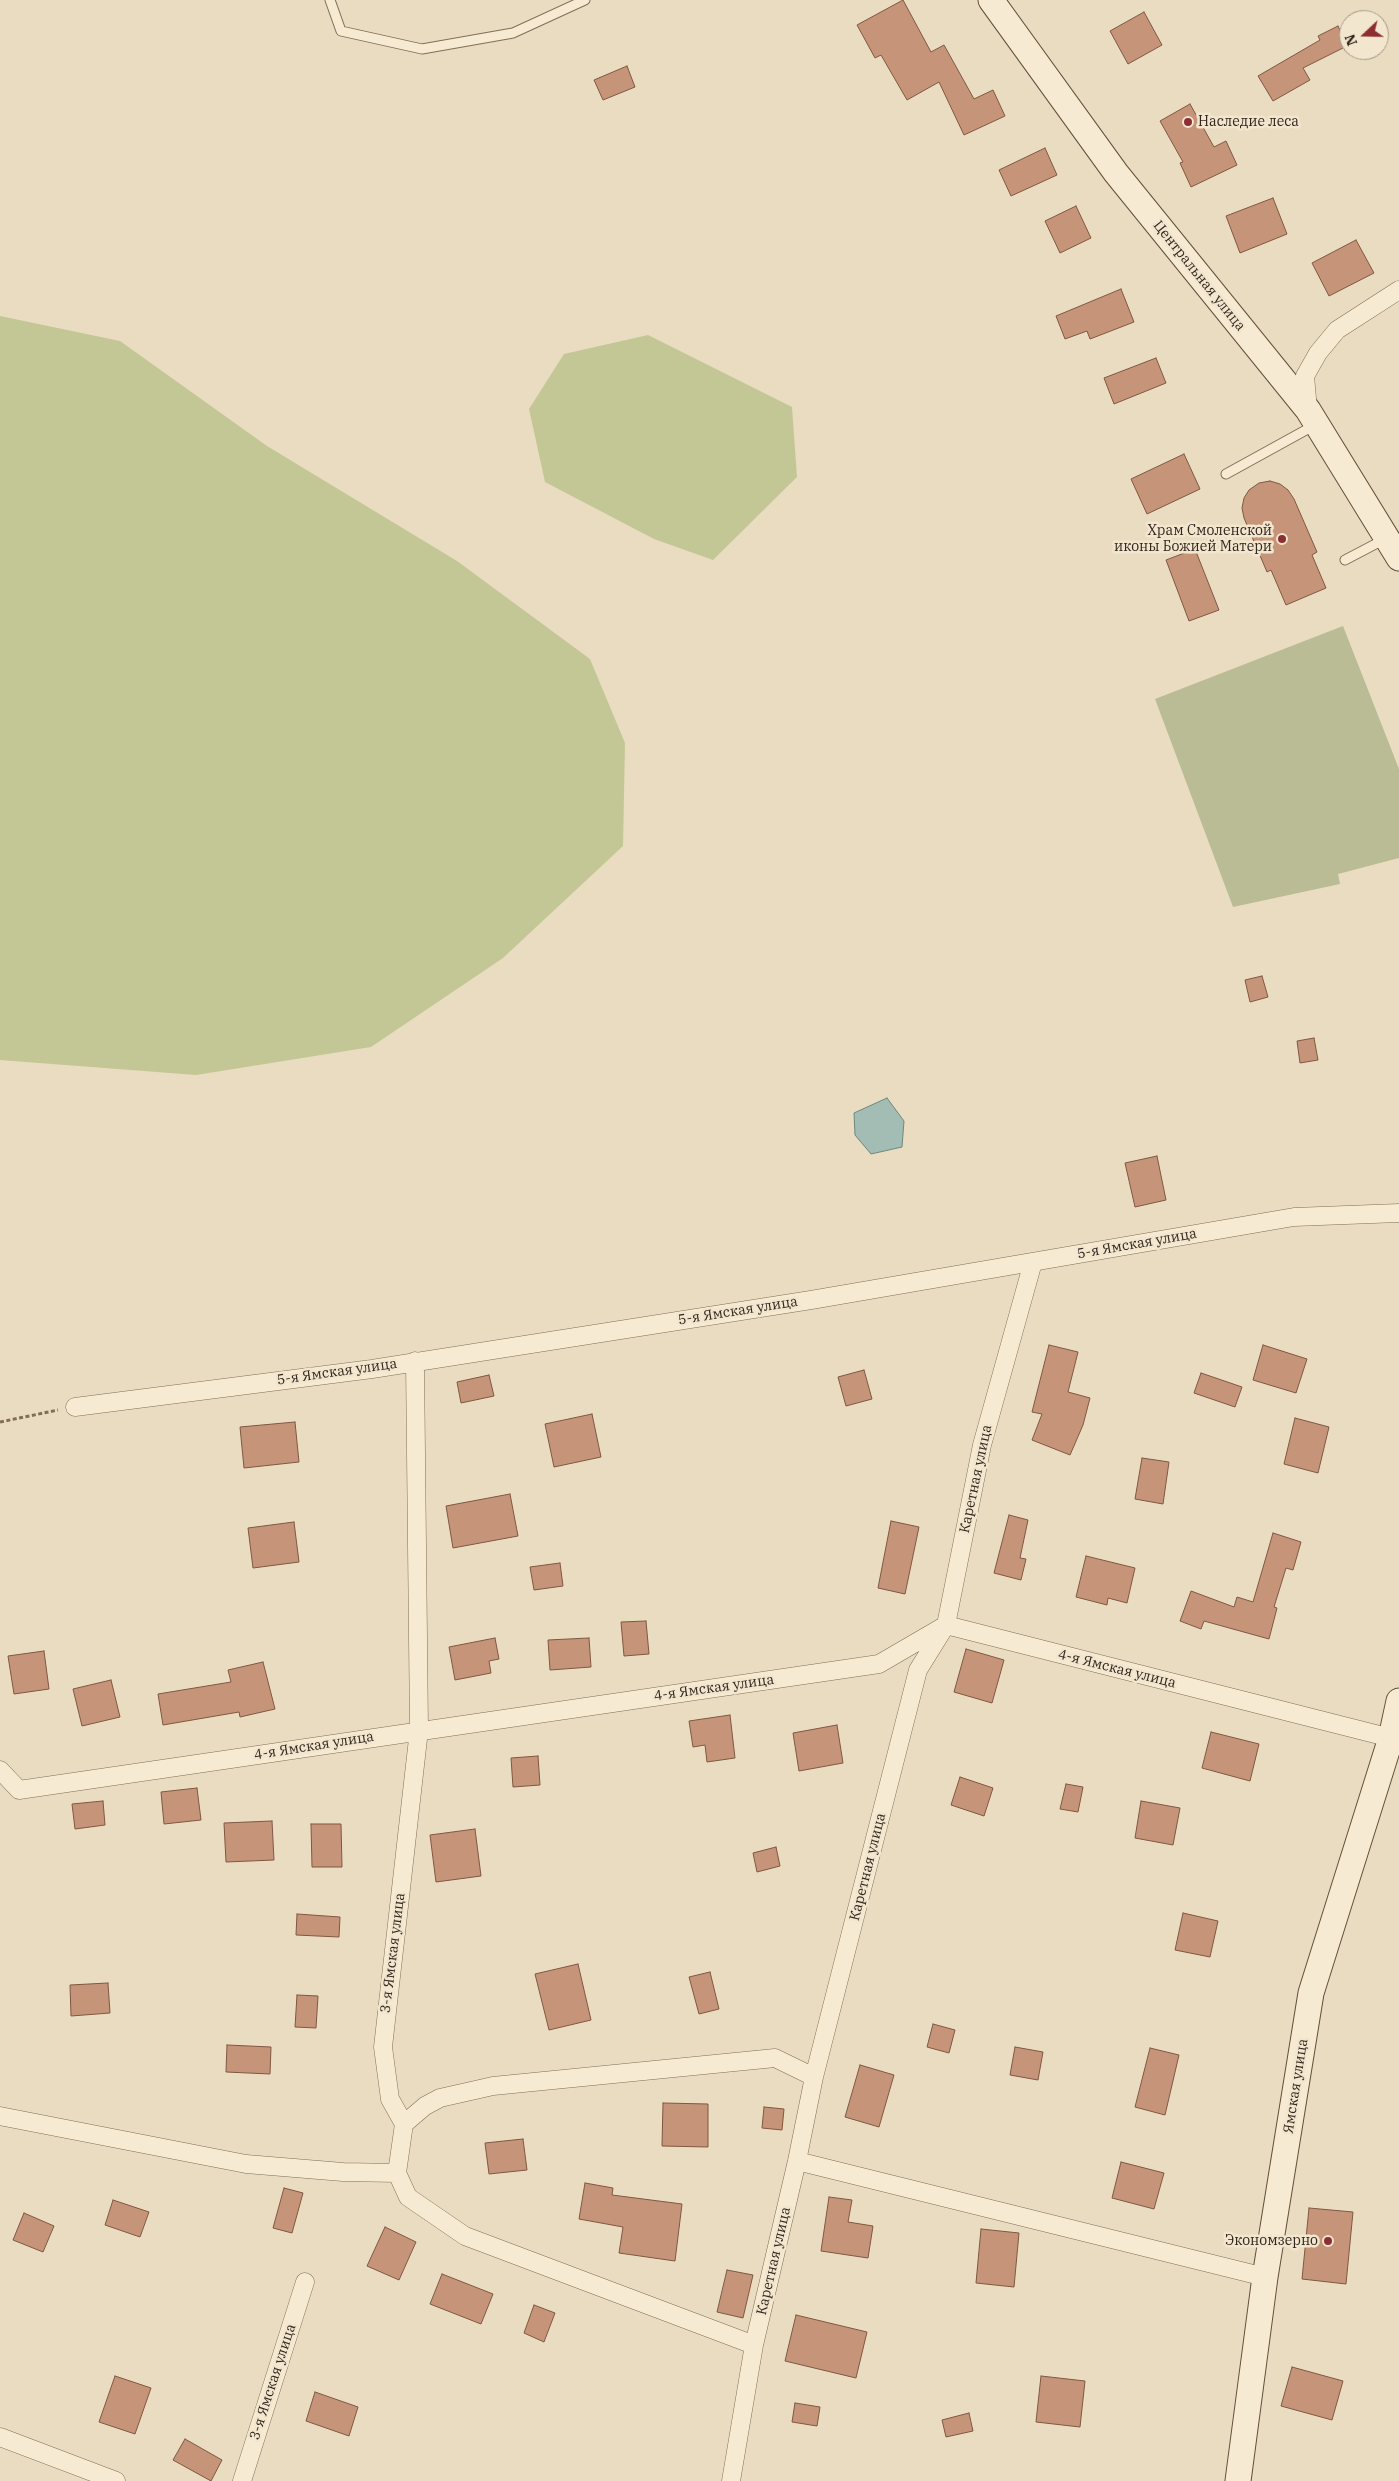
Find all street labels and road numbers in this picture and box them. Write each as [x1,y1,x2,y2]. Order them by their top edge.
street label: Центральная улица [1149,217,1249,335]
street label: 5-я Ямская улица [1076,1225,1198,1263]
street label: 5-я Ямская улица [677,1293,799,1329]
street label: 5-я Ямская улица [276,1355,398,1389]
street label: Каретная улица [956,1423,996,1535]
street label: 4-я Ямская улица [1056,1646,1178,1692]
street label: 4-я Ямская улица [653,1671,775,1705]
street label: 4-я Ямская улица [253,1728,375,1764]
street label: Каретная улица [847,1811,889,1923]
street label: 3-я Ямская улица [377,1892,409,2014]
street label: Ямская улица [1280,2037,1312,2135]
street label: Каретная улица [753,2205,795,2317]
street label: 3-я Ямская улица [246,2322,300,2442]

